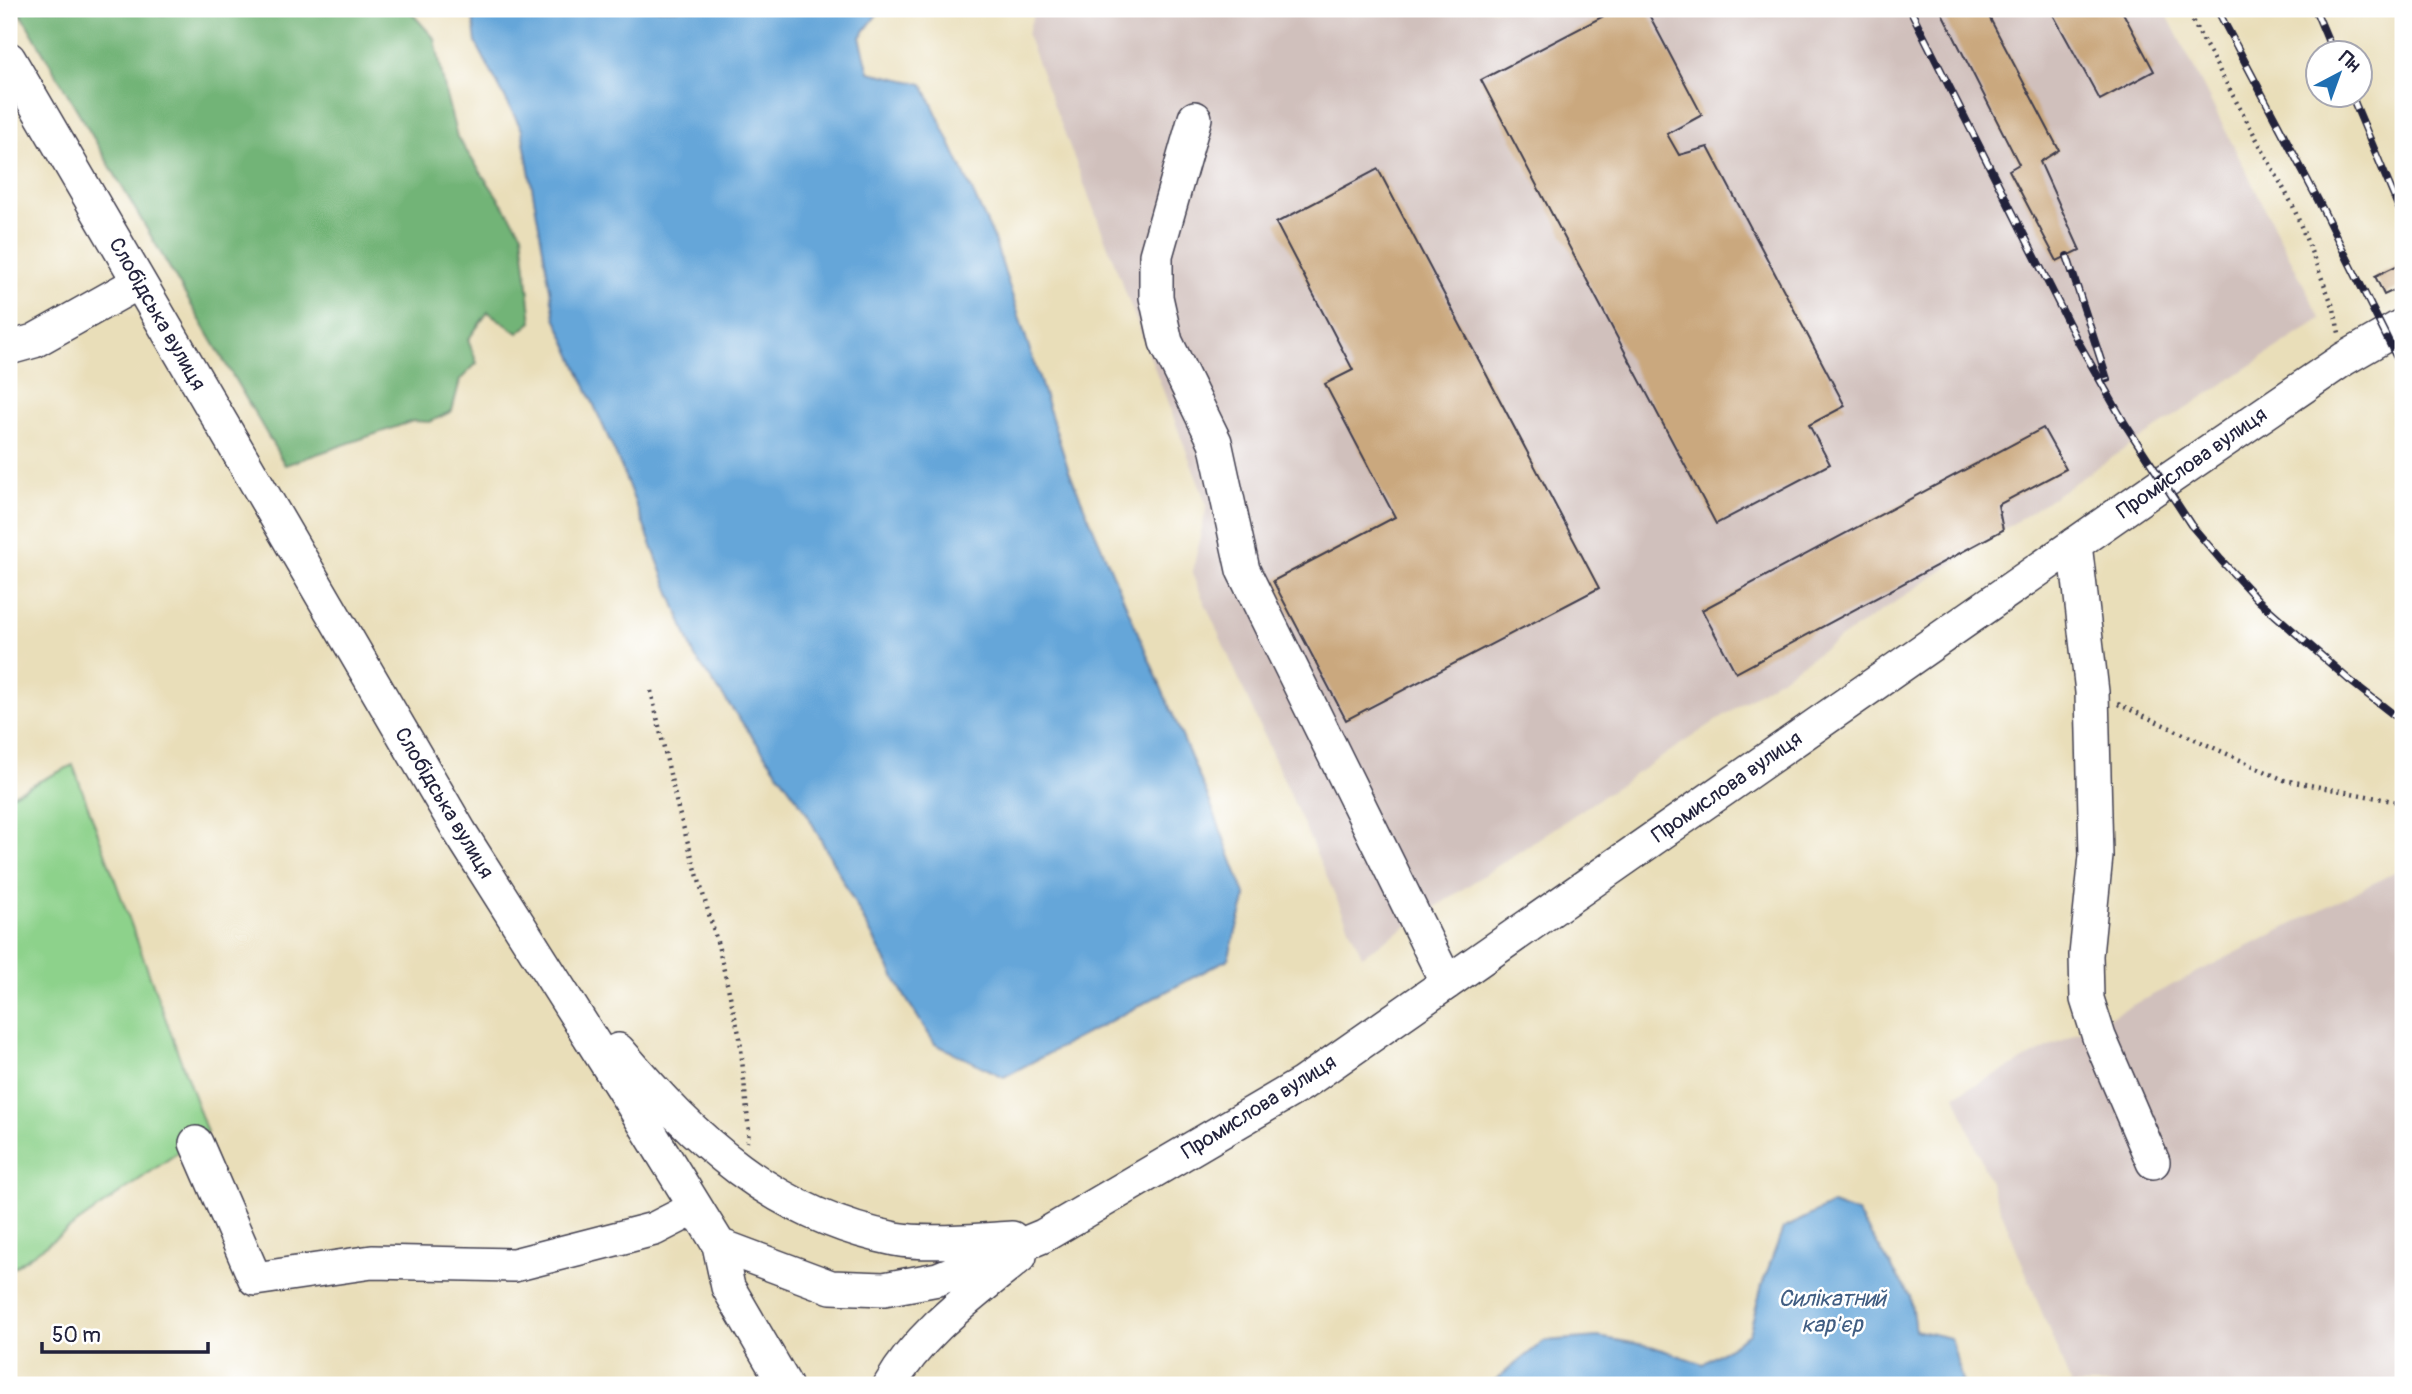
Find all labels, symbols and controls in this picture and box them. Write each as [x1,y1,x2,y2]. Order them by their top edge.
north arrow [2304,38,2374,108]
text: Пн [2334,46,2365,78]
street label: Слобідська вулиця [102,233,212,395]
street label: Промислова вулиця [2112,401,2272,525]
street label: Слобідська вулиця [388,722,500,884]
street label: Промислова вулиця [1647,725,1807,849]
street label: Промислова вулиця [1177,1049,1341,1165]
water label: Силікатний кар'єр [1778,1284,1888,1339]
scale bar [42,1310,208,1354]
text: 50 m [52,1322,101,1349]

